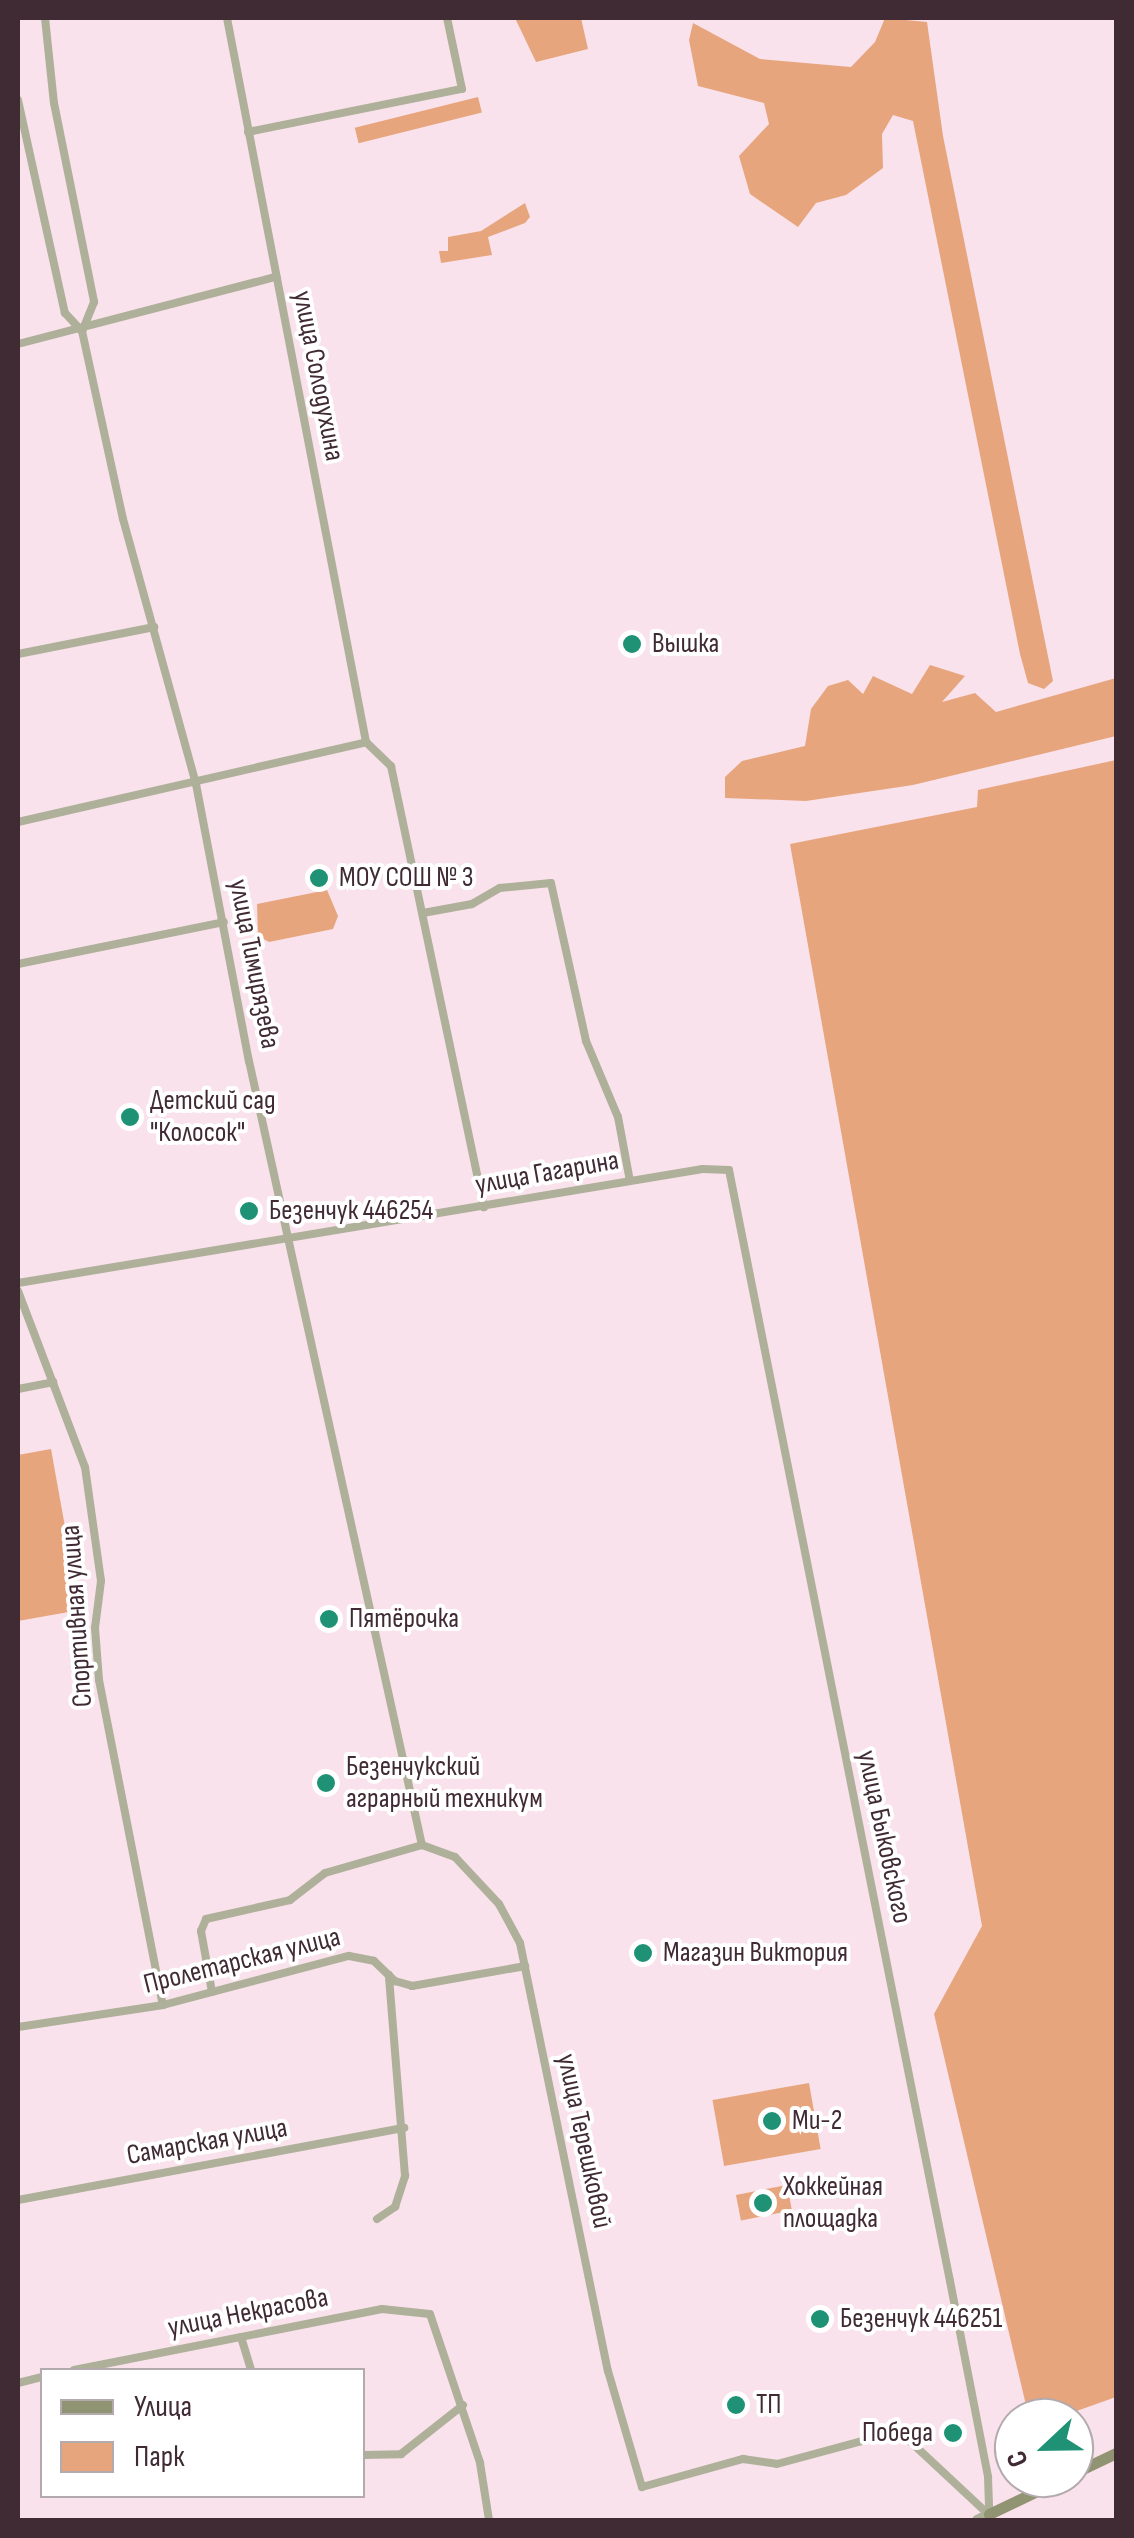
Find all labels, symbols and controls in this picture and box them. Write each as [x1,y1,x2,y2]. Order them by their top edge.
street label: улица Солодухина [285,288,351,464]
place label: Вышка [652,627,719,661]
marker: Вышка [621,633,643,655]
place label: МОУ СОШ № 3 [339,861,473,895]
marker: МОУ СОШ № 3 [308,867,330,889]
street label: улица Тимирязева [221,876,287,1052]
place label: Детский сад "Колосок" [150,1084,276,1150]
marker: Детский сад "Колосок" [119,1106,141,1128]
street label: улица Гагарина [473,1144,621,1202]
place label: Безенчук 446254 [269,1194,433,1228]
marker: Безенчук 446254 [238,1200,260,1222]
street label: Спортивная улица [54,1524,100,1708]
place label: Пятёрочка [349,1602,459,1636]
marker: Пятёрочка [318,1608,340,1630]
street label: улица Быковского [849,1747,919,1927]
place label: Безенчукский аграрный техникум [346,1750,543,1816]
marker: Безенчукский аграрный техникум [315,1772,337,1794]
street label: Пролетарская улица [140,1920,344,2002]
place label: Магазин Виктория [663,1936,848,1970]
marker: Магазин Виктория [632,1942,654,1964]
street label: улица Терешковой [549,2051,619,2231]
place label: Ми-2 [792,2104,842,2138]
marker: Ми-2 [761,2110,783,2132]
street label: Самарская улица [124,2111,290,2173]
place label: Хоккейная площадка [783,2170,883,2236]
marker: Хоккейная площадка [752,2192,774,2214]
street label: улица Некрасова [165,2281,331,2345]
place label: Безенчук 446251 [840,2302,1002,2336]
marker: Безенчук 446251 [809,2308,831,2330]
legend [40,2368,365,2498]
place label: ТП [756,2388,782,2422]
text: Улица [134,2389,192,2425]
marker: ТП [725,2394,747,2416]
north arrow [994,2398,1094,2498]
place label: Победа [862,2416,933,2450]
marker: Победа [942,2422,964,2444]
text: Парк [134,2439,185,2475]
text: С [1000,2446,1036,2472]

